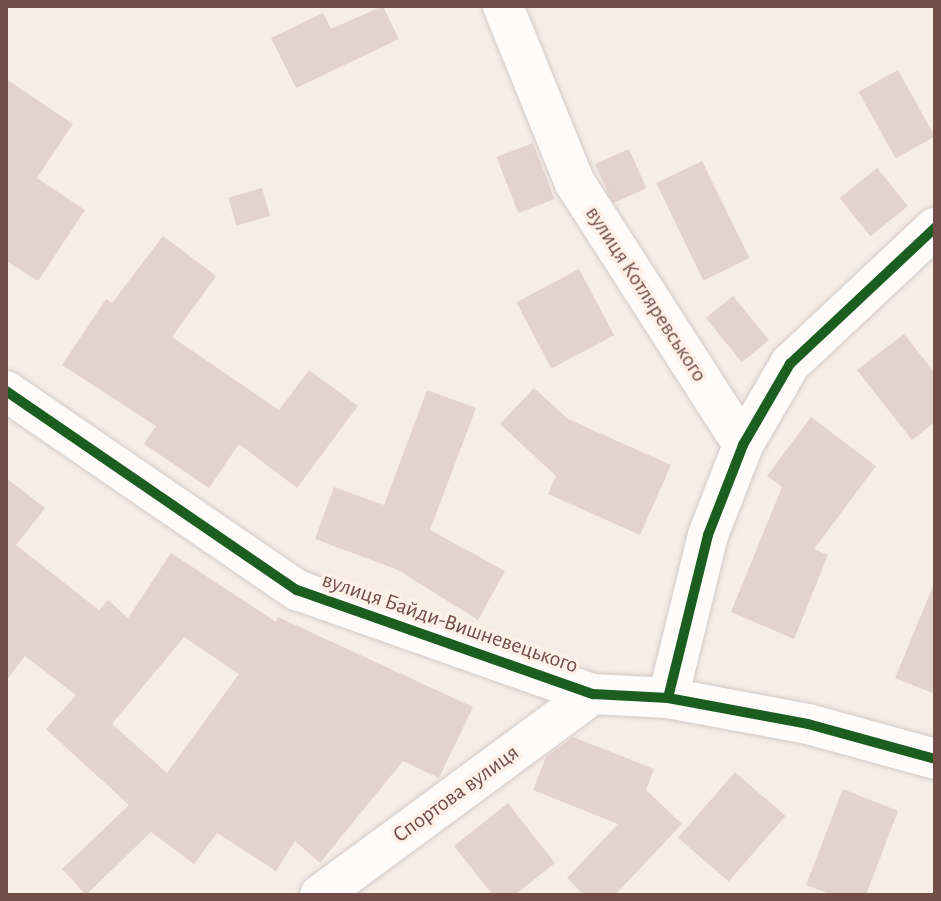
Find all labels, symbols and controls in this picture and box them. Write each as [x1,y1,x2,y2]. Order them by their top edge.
street label: вулиця Котляревського [579,201,713,387]
street label: вулиця Байди-Вишневецького [319,567,581,679]
street label: Спортова вулиця [388,739,524,849]

